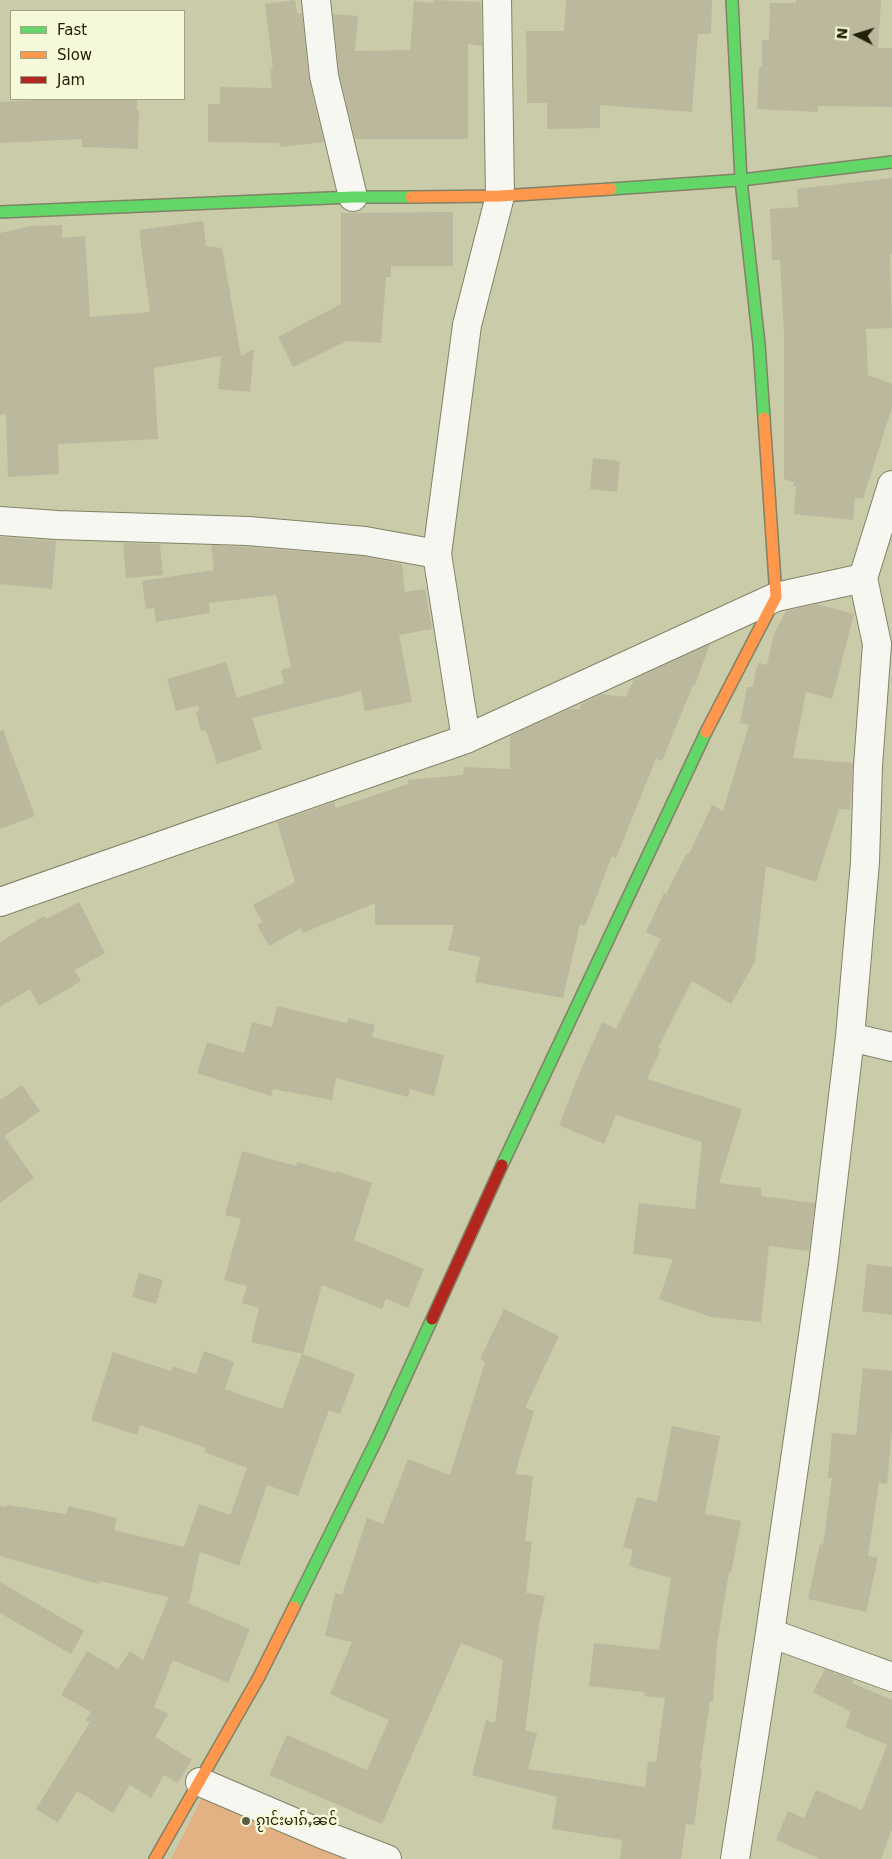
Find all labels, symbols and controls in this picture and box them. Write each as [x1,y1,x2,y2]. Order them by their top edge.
legend [10,10,185,100]
north arrow [832,10,882,60]
text: Fast [57,21,87,39]
text: N [834,27,851,40]
text: Slow [57,46,92,64]
text: Jam [57,71,85,89]
place label: ၵႂၢင်းမၢၵ်ႇၼင် [256,1813,337,1829]
marker: ၵႂၢင်းမၢၵ်ႇၼင် [240,1815,252,1827]

